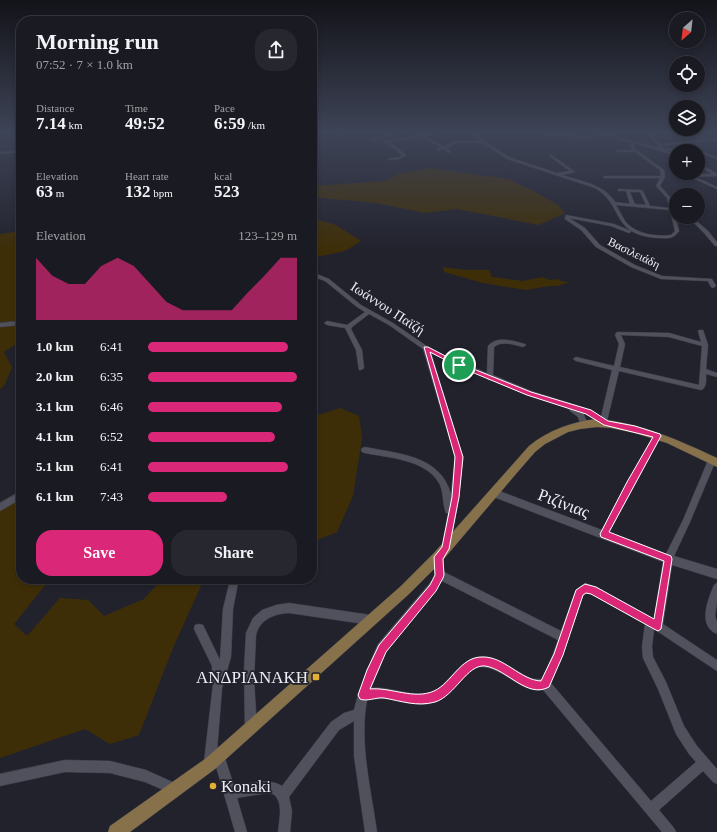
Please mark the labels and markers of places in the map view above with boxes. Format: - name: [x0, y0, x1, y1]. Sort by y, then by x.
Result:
- pin: [442, 348, 476, 382]
- place label: ΑΝΔΡΙΑΝΑΚΗ: [196, 668, 308, 687]
- marker: ΑΝΔΡΙΑΝΑΚΗ: [311, 672, 321, 682]
- place label: Konaki: [221, 777, 271, 796]
- marker: Konaki: [208, 781, 218, 791]

